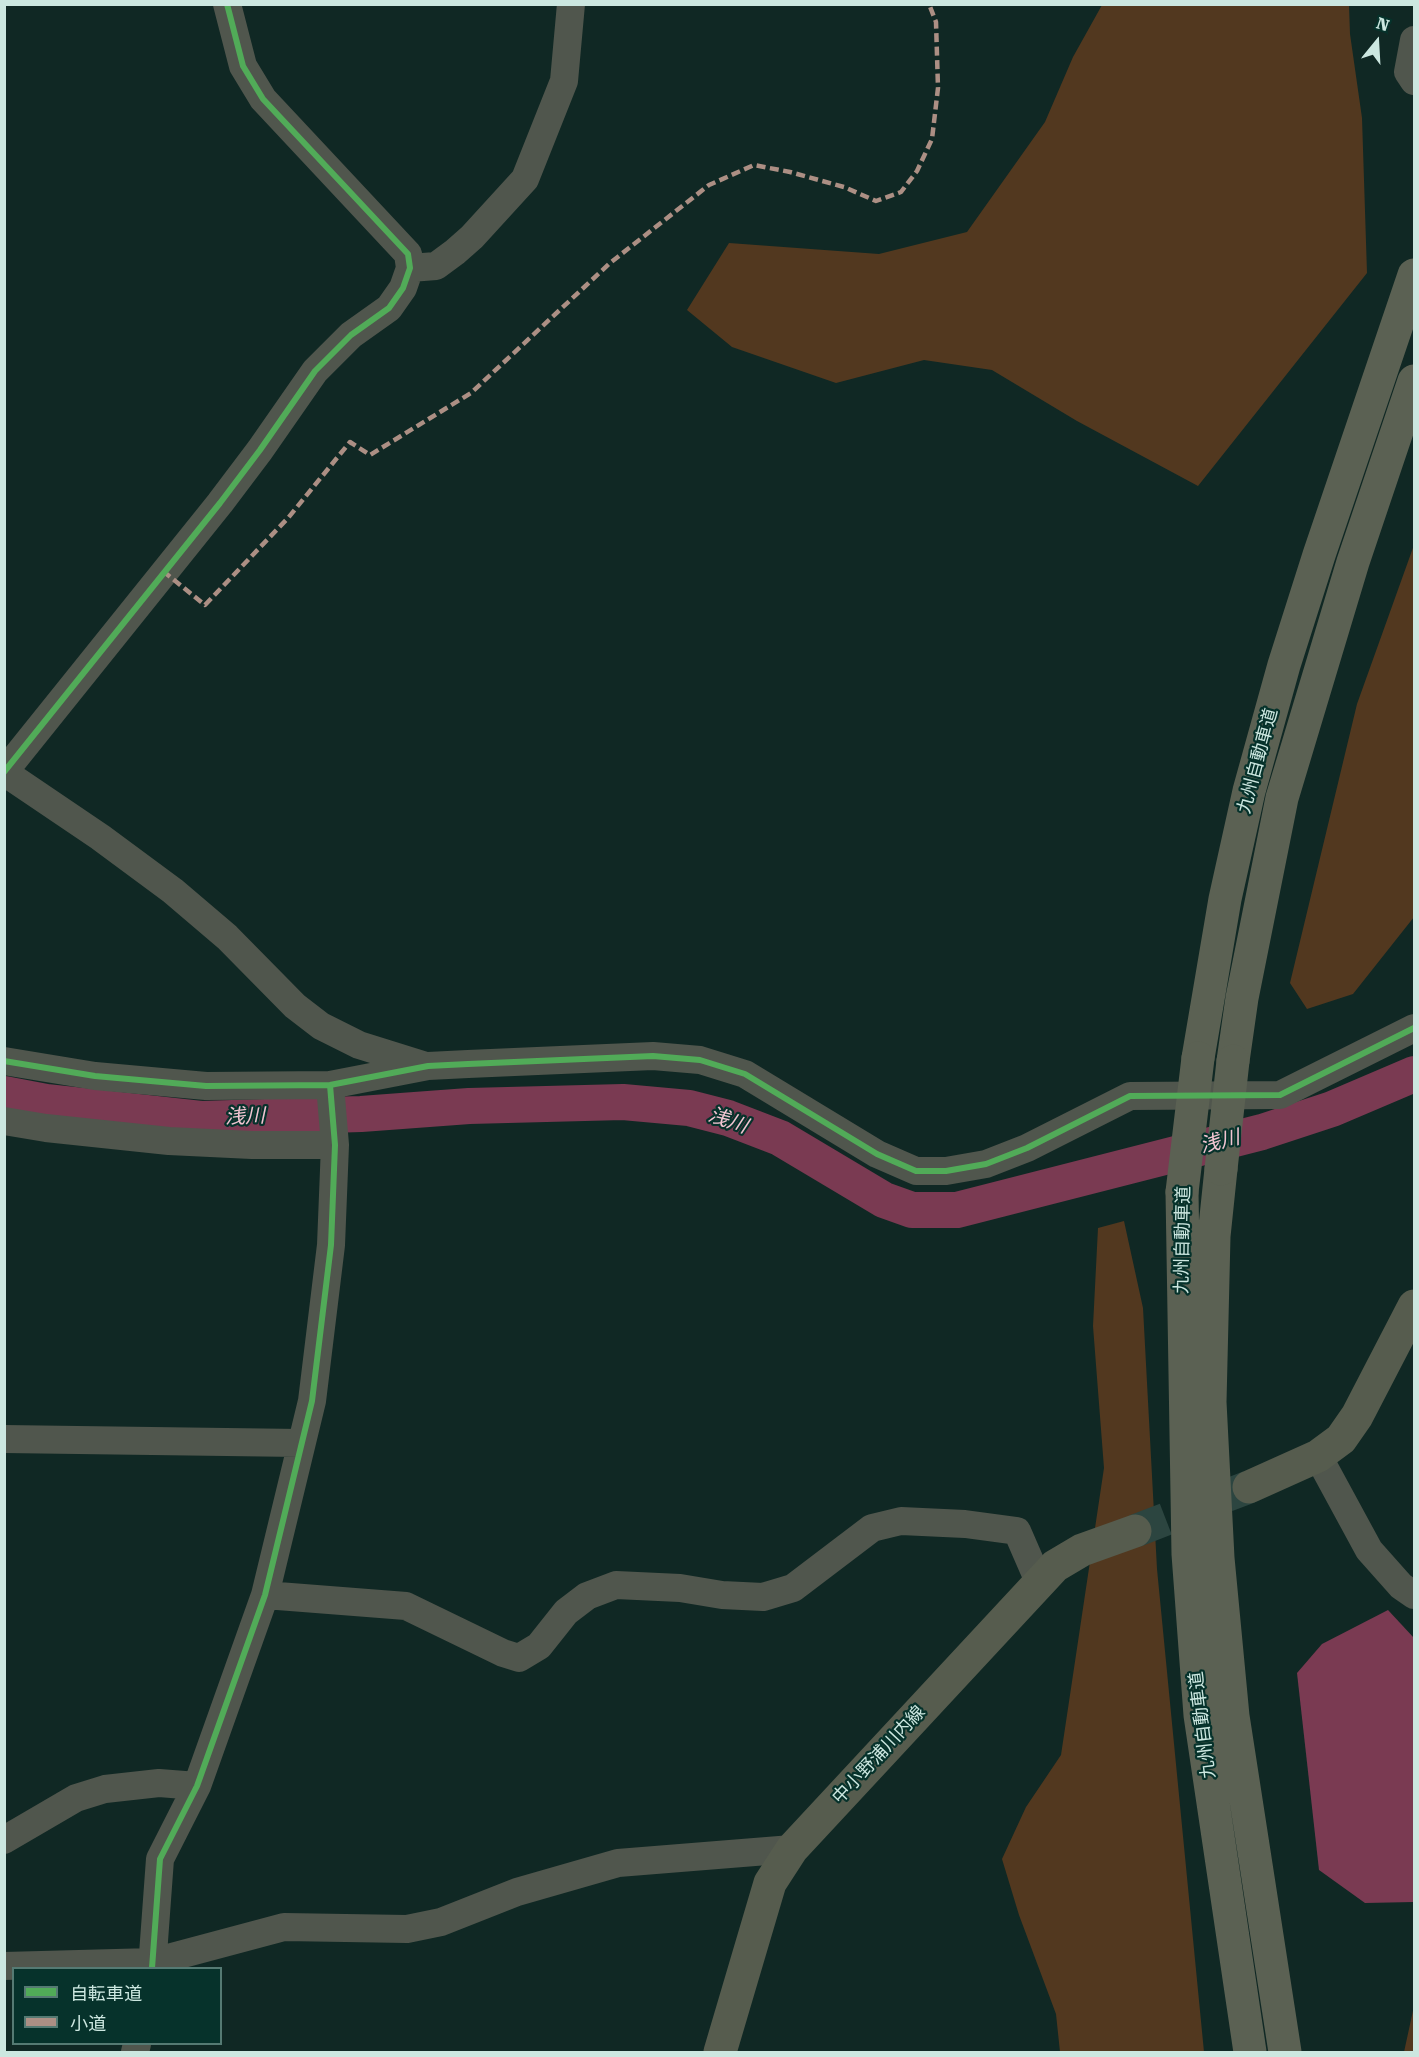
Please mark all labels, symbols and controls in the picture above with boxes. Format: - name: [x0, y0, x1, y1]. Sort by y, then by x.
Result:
- north arrow: [1347, 12, 1407, 72]
- text: N: [1374, 13, 1392, 35]
- street label: 九州自動車道: [1234, 706, 1282, 816]
- water label: 浅川: [705, 1103, 751, 1139]
- water label: 浅川: [225, 1104, 265, 1130]
- water label: 浅川: [1198, 1126, 1242, 1158]
- street label: 九州自動車道: [1171, 1186, 1195, 1294]
- street label: 九州自動車道: [1186, 1670, 1220, 1780]
- street label: 中小野浦川内線: [828, 1702, 930, 1808]
- legend: [12, 1967, 222, 2045]
- text: 自転車道: [70, 1983, 142, 2004]
- text: 小道: [70, 2013, 106, 2034]

